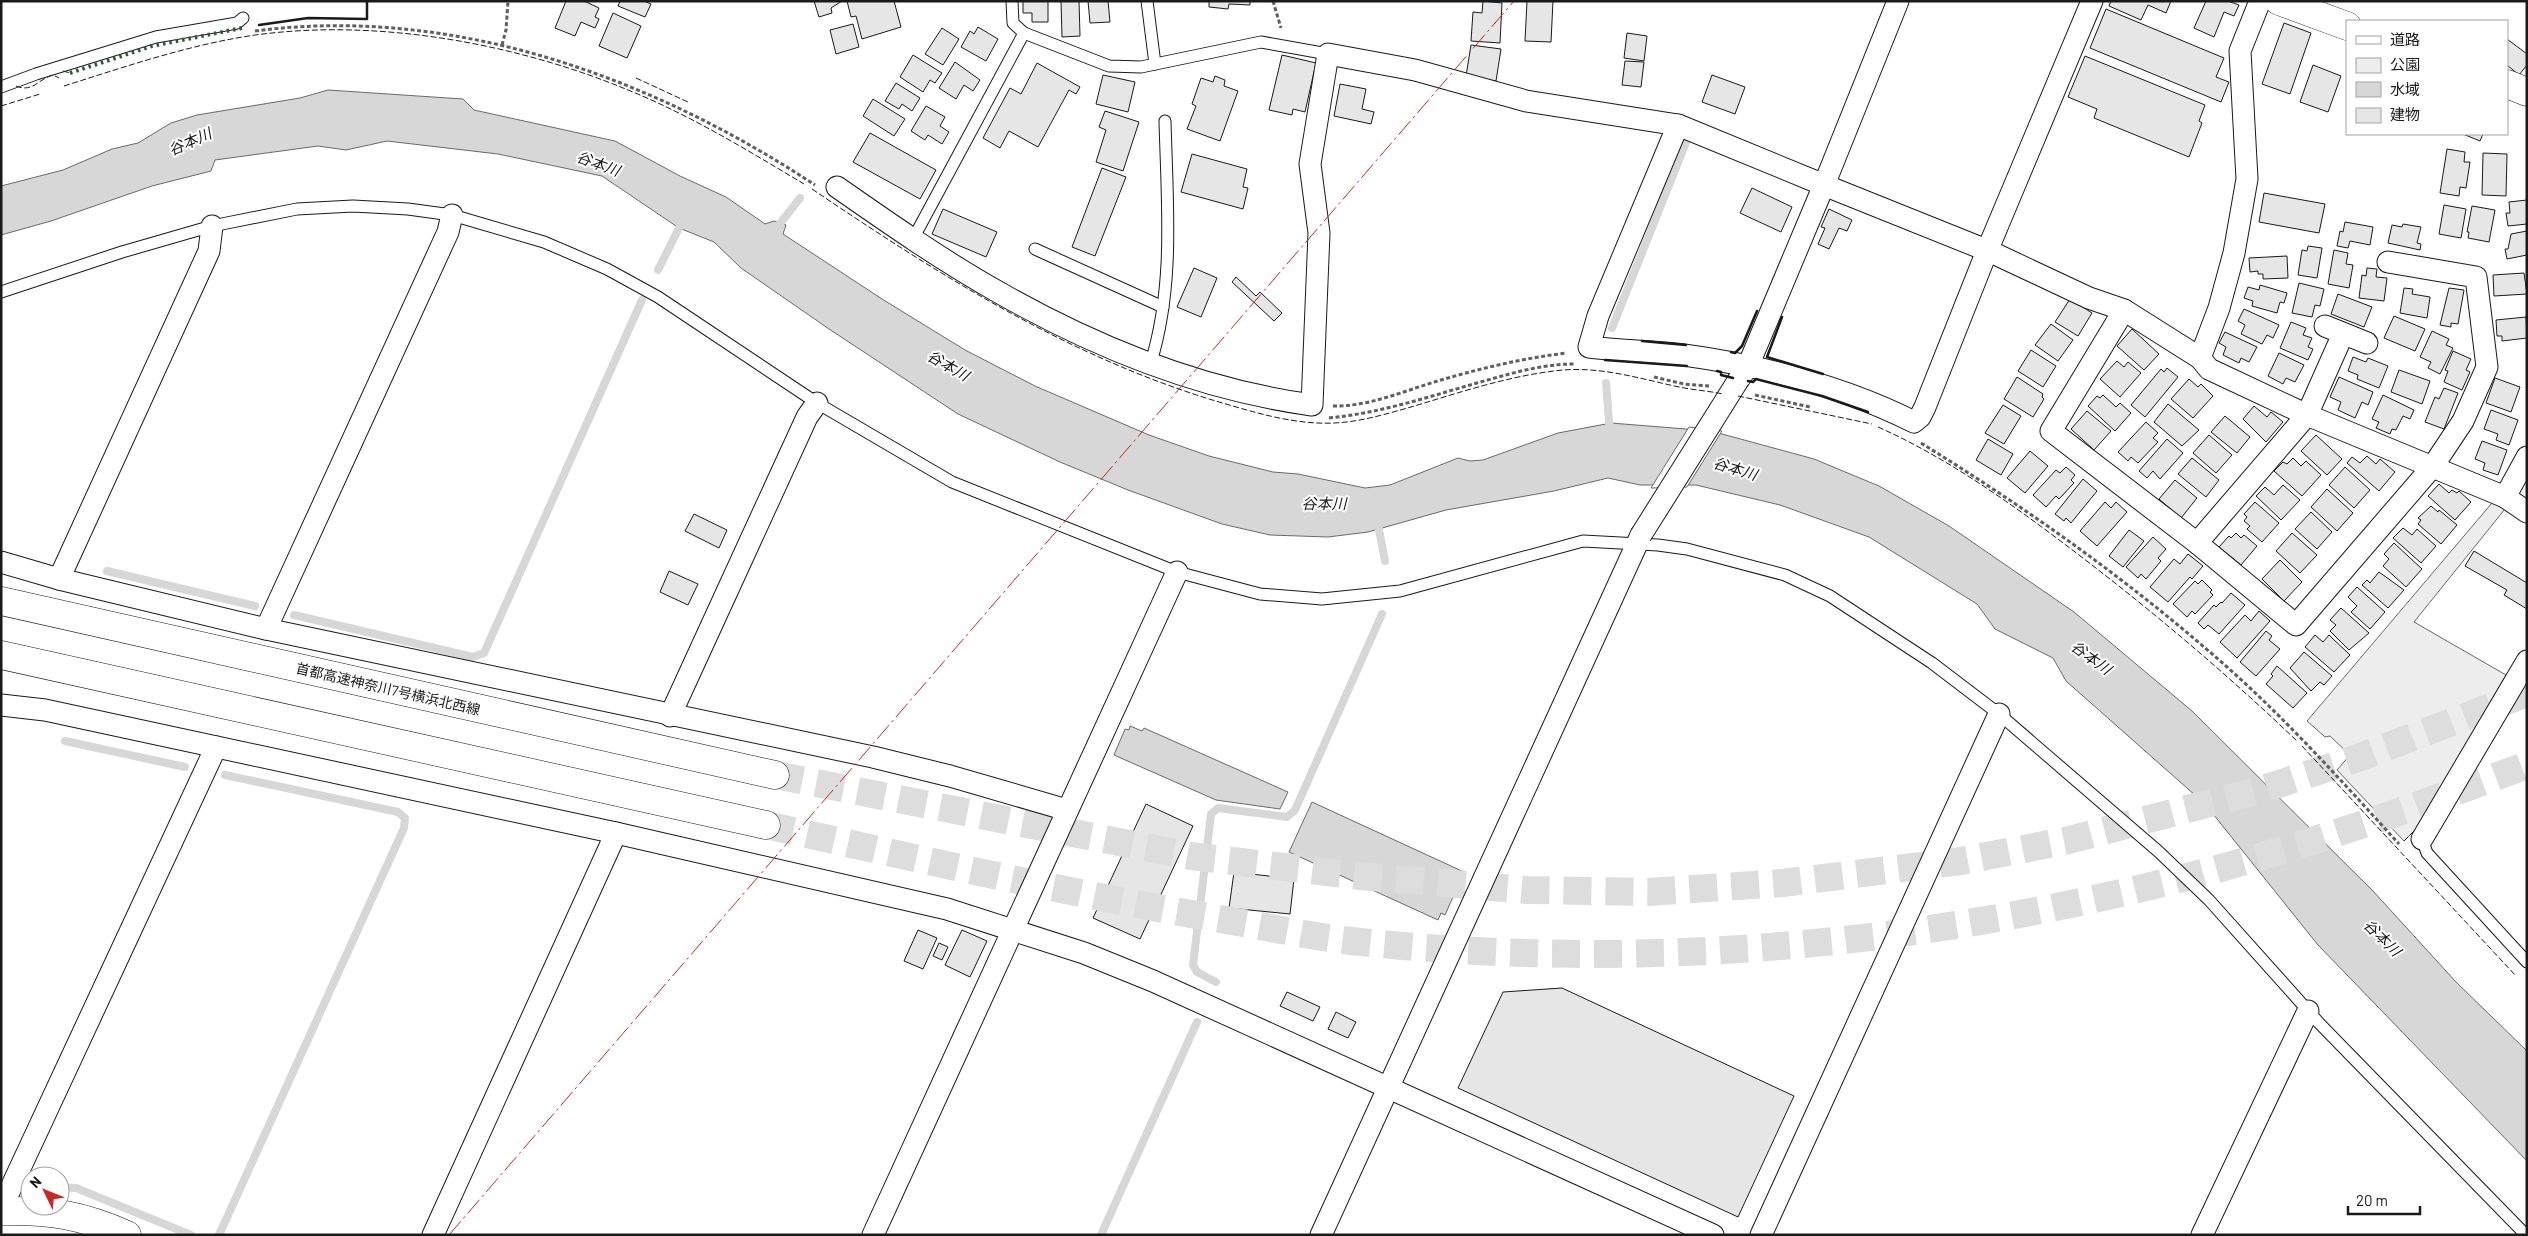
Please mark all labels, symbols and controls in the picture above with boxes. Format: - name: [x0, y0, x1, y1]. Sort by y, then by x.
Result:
- legend: [2346, 20, 2508, 135]
- text: 道路: [2390, 30, 2420, 48]
- text: 公園: [2390, 55, 2420, 73]
- text: 水域: [2390, 80, 2420, 98]
- text: 建物: [2390, 105, 2420, 123]
- water label: 谷本川: [165, 123, 216, 158]
- water label: 谷本川: [574, 147, 624, 180]
- water label: 谷本川: [925, 346, 974, 385]
- water label: 谷本川: [1711, 453, 1761, 484]
- water label: 谷本川: [1301, 494, 1348, 512]
- water label: 谷本川: [2068, 637, 2117, 679]
- street label: 首都高速神奈川7号横浜北西線: [294, 659, 482, 718]
- water label: 谷本川: [2360, 915, 2406, 961]
- north arrow: [20, 1166, 70, 1216]
- text: N: [26, 1173, 45, 1191]
- scale bar: [2348, 1184, 2420, 1216]
- text: 20 m: [2356, 1191, 2388, 1209]

